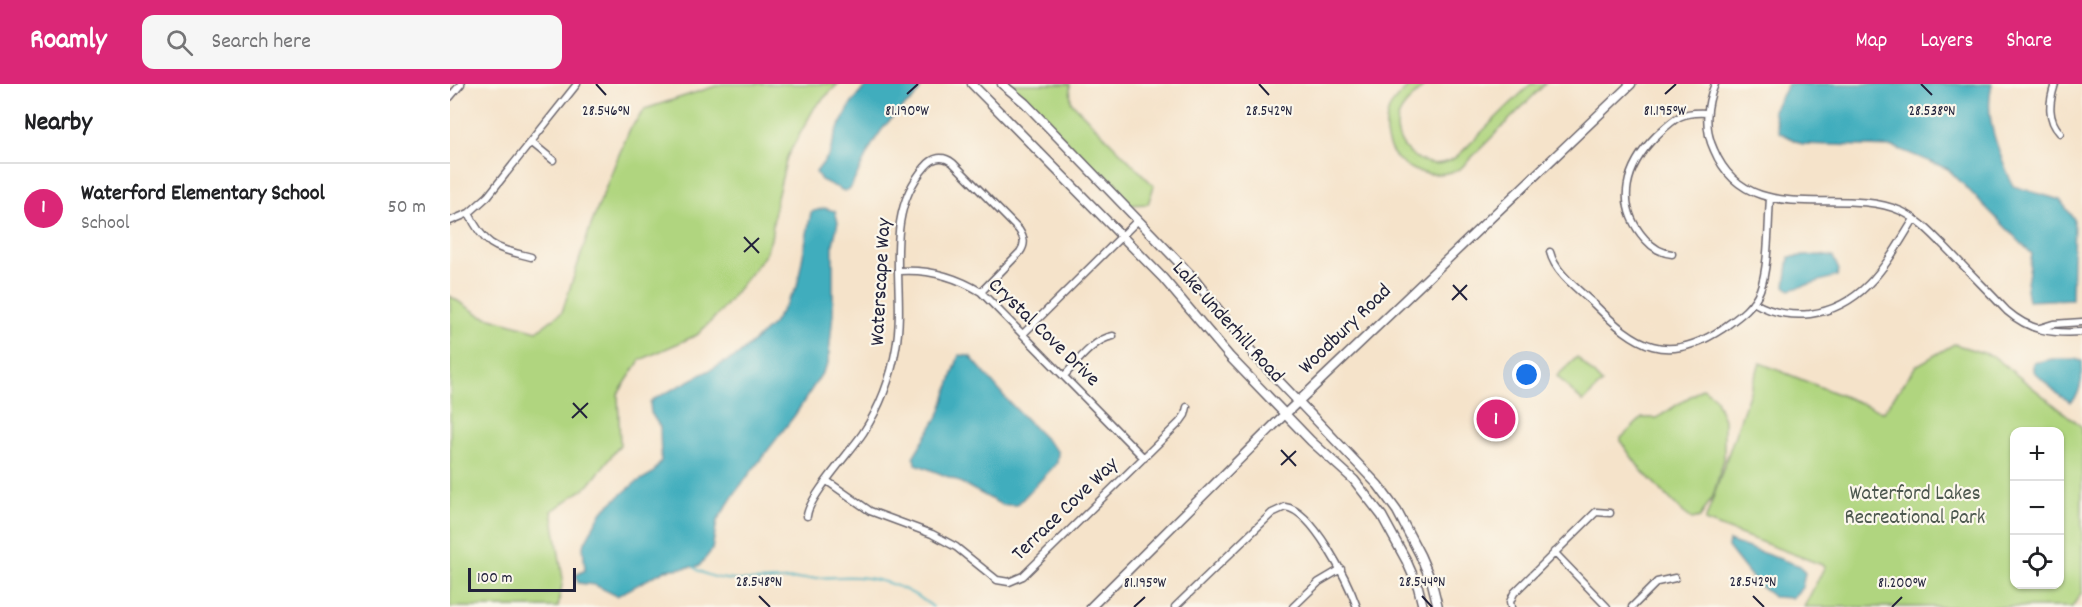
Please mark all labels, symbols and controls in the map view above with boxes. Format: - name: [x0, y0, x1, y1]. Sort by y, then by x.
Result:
- search box: [142, 15, 562, 69]
- text: Roamly: [30, 22, 106, 62]
- icon: search: [163, 26, 196, 59]
- text: Search here: [211, 27, 311, 58]
- text: Map: [1856, 27, 1887, 57]
- text: Layers: [1920, 27, 1973, 57]
- text: Share: [2006, 27, 2052, 57]
- text: 28.546°N: [582, 101, 630, 123]
- text: 81.190°W: [885, 101, 929, 123]
- text: 28.542°N: [1245, 101, 1293, 123]
- text: 81.195°W: [1644, 101, 1687, 123]
- text: 28.538°N: [1909, 101, 1955, 123]
- text: Nearby: [24, 105, 92, 142]
- text: Waterford Elementary School: [81, 179, 325, 210]
- text: 1: [41, 194, 46, 222]
- text: 50 m: [388, 194, 426, 222]
- text: School: [81, 210, 130, 238]
- street label: Waterscape Way: [864, 217, 900, 347]
- street label: Lake Underhill Road: [1164, 255, 1290, 391]
- street label: Crystal Cove Drive: [980, 272, 1106, 394]
- street label: Woodbury Road: [1293, 278, 1399, 382]
- your location: [1512, 360, 1541, 389]
- pin: 1: [1476, 396, 1516, 442]
- map controls: [2010, 427, 2064, 589]
- button: +: [2010, 427, 2064, 481]
- street label: Terrace Cove Way: [1006, 451, 1127, 569]
- park label: Waterford Lakes Recreational Park: [1845, 480, 1985, 534]
- button: −: [2010, 481, 2064, 535]
- button: locate: [2010, 535, 2064, 589]
- scale bar: [468, 565, 576, 592]
- text: 100 m: [477, 567, 513, 590]
- text: 28.548°N: [736, 572, 782, 594]
- text: 28.544°N: [1399, 572, 1445, 594]
- text: 28.542°N: [1729, 572, 1777, 594]
- text: 81.195°W: [1124, 573, 1167, 595]
- text: 81.200°W: [1878, 573, 1926, 595]

